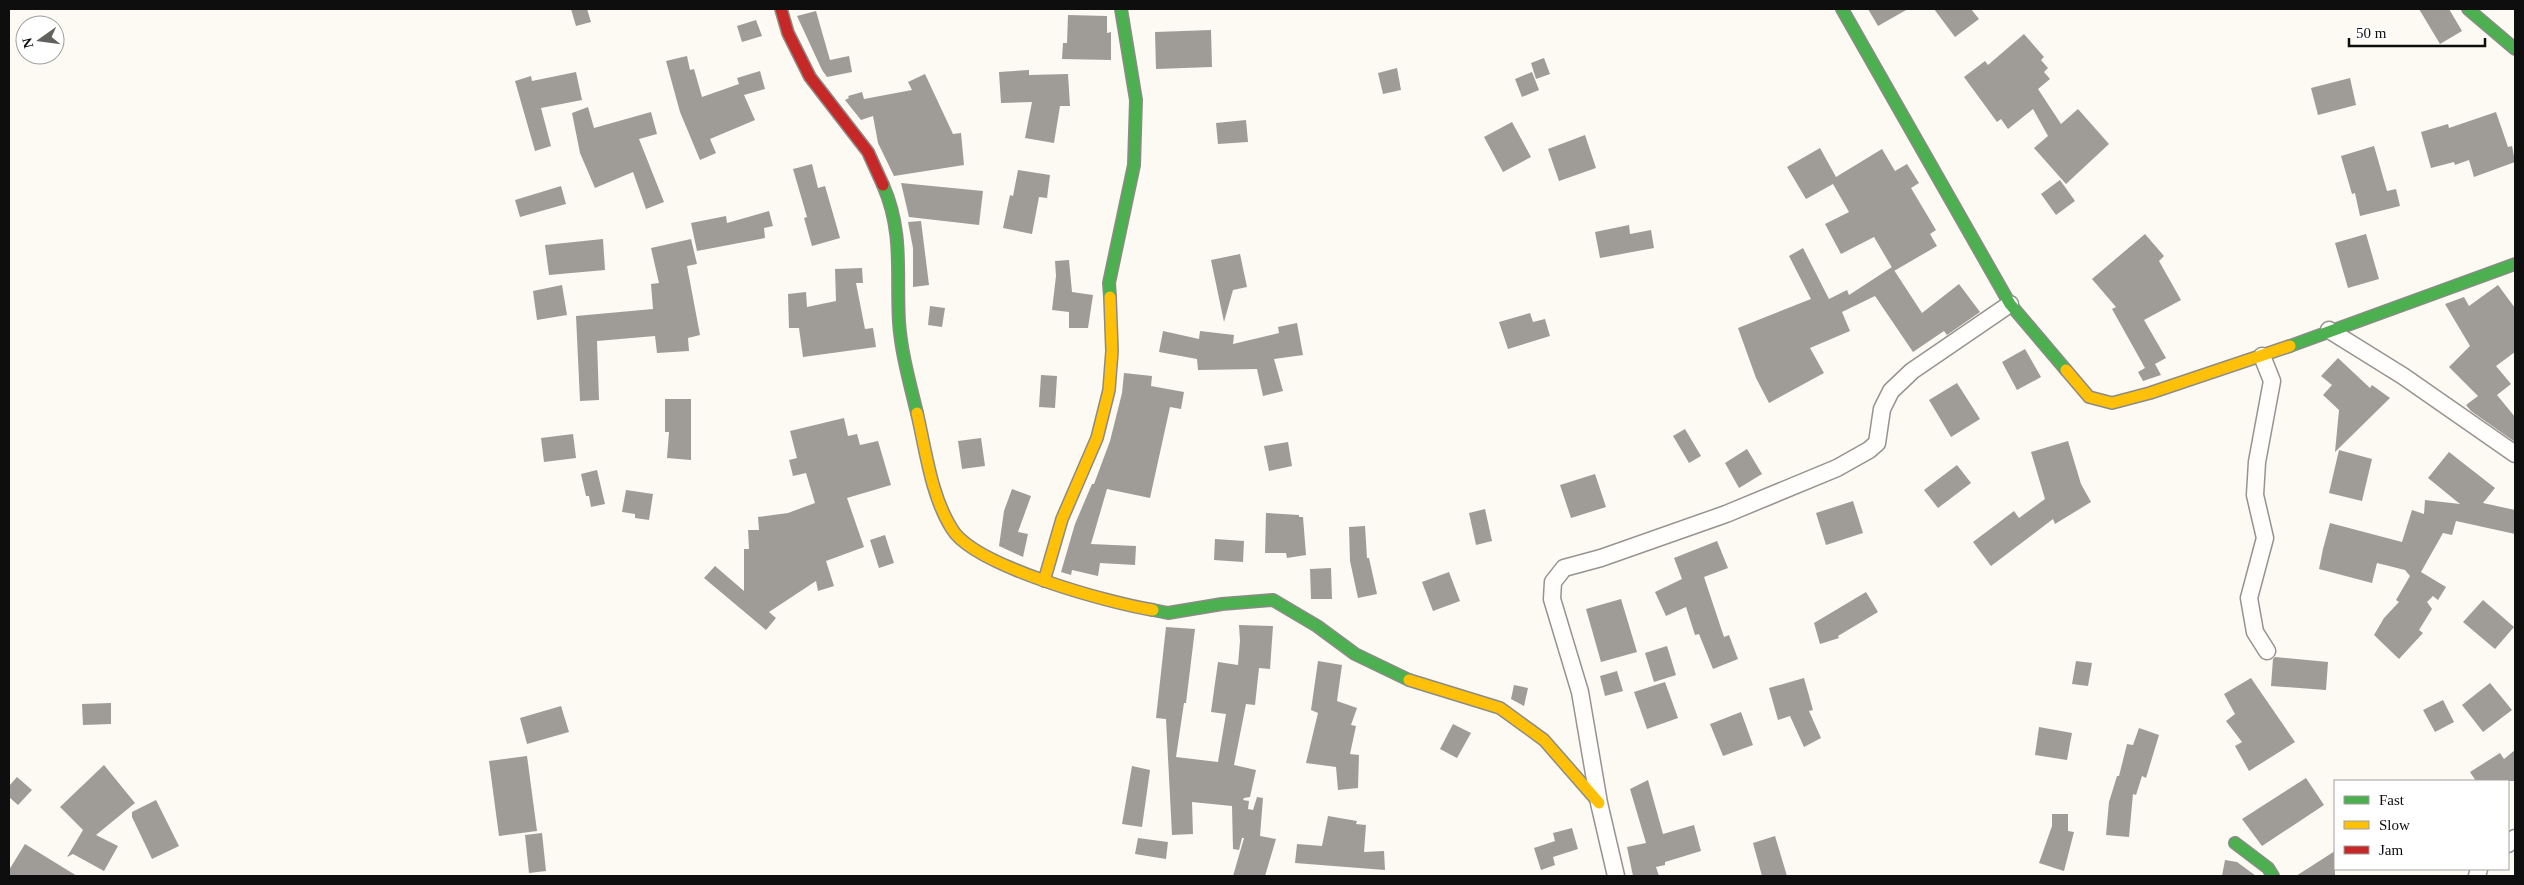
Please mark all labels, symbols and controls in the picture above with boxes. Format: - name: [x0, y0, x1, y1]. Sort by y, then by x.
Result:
- north arrow: [15, 15, 65, 65]
- scale bar: [2349, 15, 2485, 47]
- text: 50 m: [2356, 25, 2387, 41]
- text: N: [19, 36, 36, 50]
- legend: [2334, 780, 2509, 870]
- text: Fast: [2379, 792, 2405, 808]
- text: Slow: [2379, 817, 2410, 833]
- text: Jam: [2379, 842, 2403, 858]

